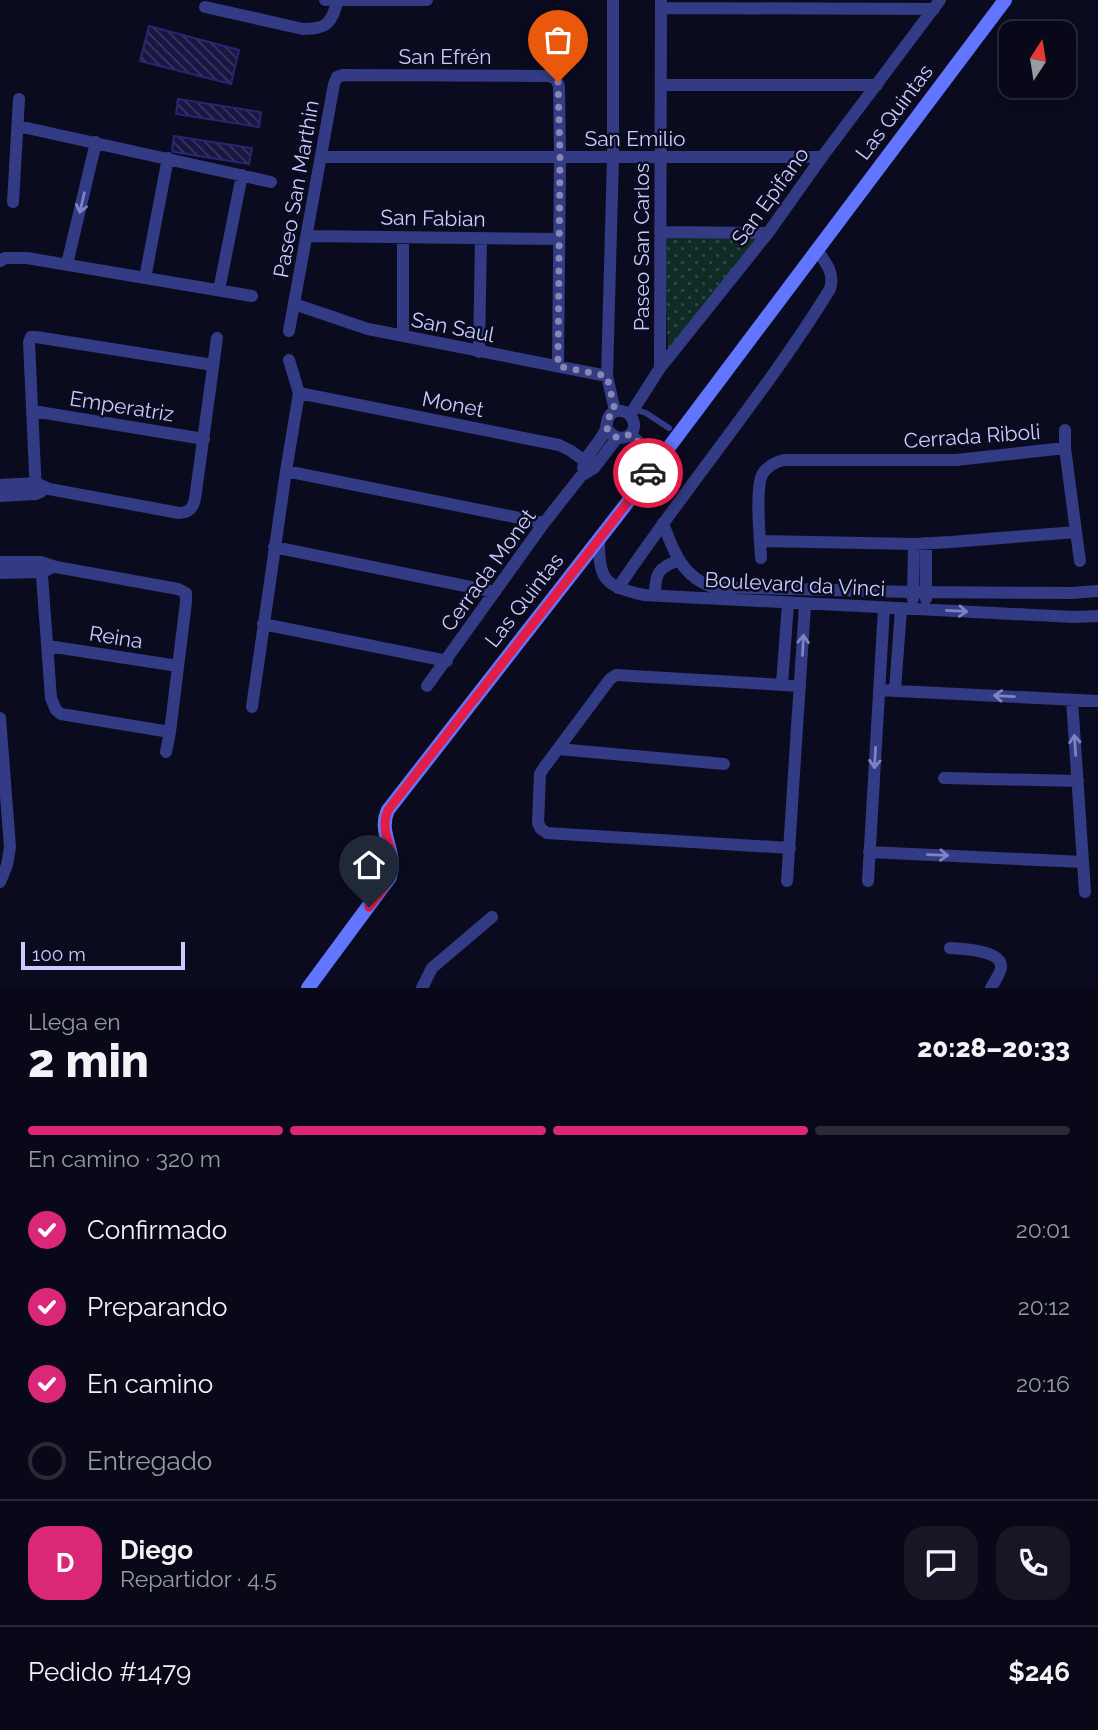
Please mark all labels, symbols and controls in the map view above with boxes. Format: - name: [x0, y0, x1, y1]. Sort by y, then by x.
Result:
- pin: [528, 10, 588, 82]
- icon: bag: [539, 21, 577, 59]
- north arrow: [999, 21, 1076, 98]
- map controls: [999, 21, 1076, 98]
- street label: San Efrén: [399, 44, 491, 69]
- street label: Las Quintas: [850, 59, 938, 165]
- street label: Paseo San Marthin: [268, 98, 324, 280]
- street label: San Emilio: [584, 126, 686, 151]
- street label: San Epifano: [726, 142, 814, 250]
- street label: Paseo San Carlos: [629, 163, 654, 331]
- one-way arrow: [74, 191, 88, 214]
- street label: San Fabian: [380, 205, 486, 231]
- street label: San Saul: [409, 307, 497, 347]
- street label: Emperatriz: [68, 385, 176, 427]
- street label: Monet: [420, 386, 486, 422]
- street label: Cerrada Riboli: [903, 419, 1041, 453]
- courier: [613, 438, 683, 508]
- icon: car: [629, 454, 667, 492]
- street label: Cerrada Monet: [435, 504, 541, 636]
- street label: Las Quintas: [479, 548, 569, 652]
- street label: Boulevard da Vinci: [704, 567, 886, 601]
- one-way arrow: [945, 605, 968, 618]
- street label: Reina: [87, 620, 145, 654]
- one-way arrow: [797, 635, 810, 657]
- one-way arrow: [994, 689, 1016, 702]
- one-way arrow: [1069, 734, 1082, 757]
- one-way arrow: [868, 746, 881, 769]
- pin: [339, 835, 399, 907]
- icon: home: [350, 846, 388, 884]
- one-way arrow: [926, 849, 949, 862]
- scale bar: [21, 939, 186, 971]
- text: 100 m: [32, 943, 86, 965]
- text: Llega en: [28, 1008, 121, 1035]
- text: 20:28–20:33: [917, 1033, 1070, 1063]
- text: 2 min: [28, 1034, 149, 1088]
- text: En camino · 320 m: [28, 1145, 221, 1172]
- icon: check: [28, 1211, 66, 1249]
- text: Confirmado: [87, 1215, 227, 1245]
- text: 20:01: [1016, 1216, 1070, 1243]
- icon: check: [28, 1288, 66, 1326]
- text: Preparando: [87, 1292, 227, 1322]
- text: 20:12: [1018, 1293, 1070, 1320]
- icon: check: [28, 1365, 66, 1403]
- text: En camino: [87, 1369, 213, 1399]
- text: 20:16: [1016, 1370, 1070, 1397]
- text: Entregado: [87, 1446, 212, 1476]
- button: chat: [904, 1526, 978, 1600]
- button: phone: [996, 1526, 1070, 1600]
- text: Diego: [120, 1535, 193, 1565]
- text: D: [56, 1548, 74, 1578]
- text: Repartidor · 4.5: [120, 1565, 277, 1592]
- text: Pedido #1479: [28, 1657, 191, 1687]
- text: $246: [1008, 1657, 1070, 1687]

